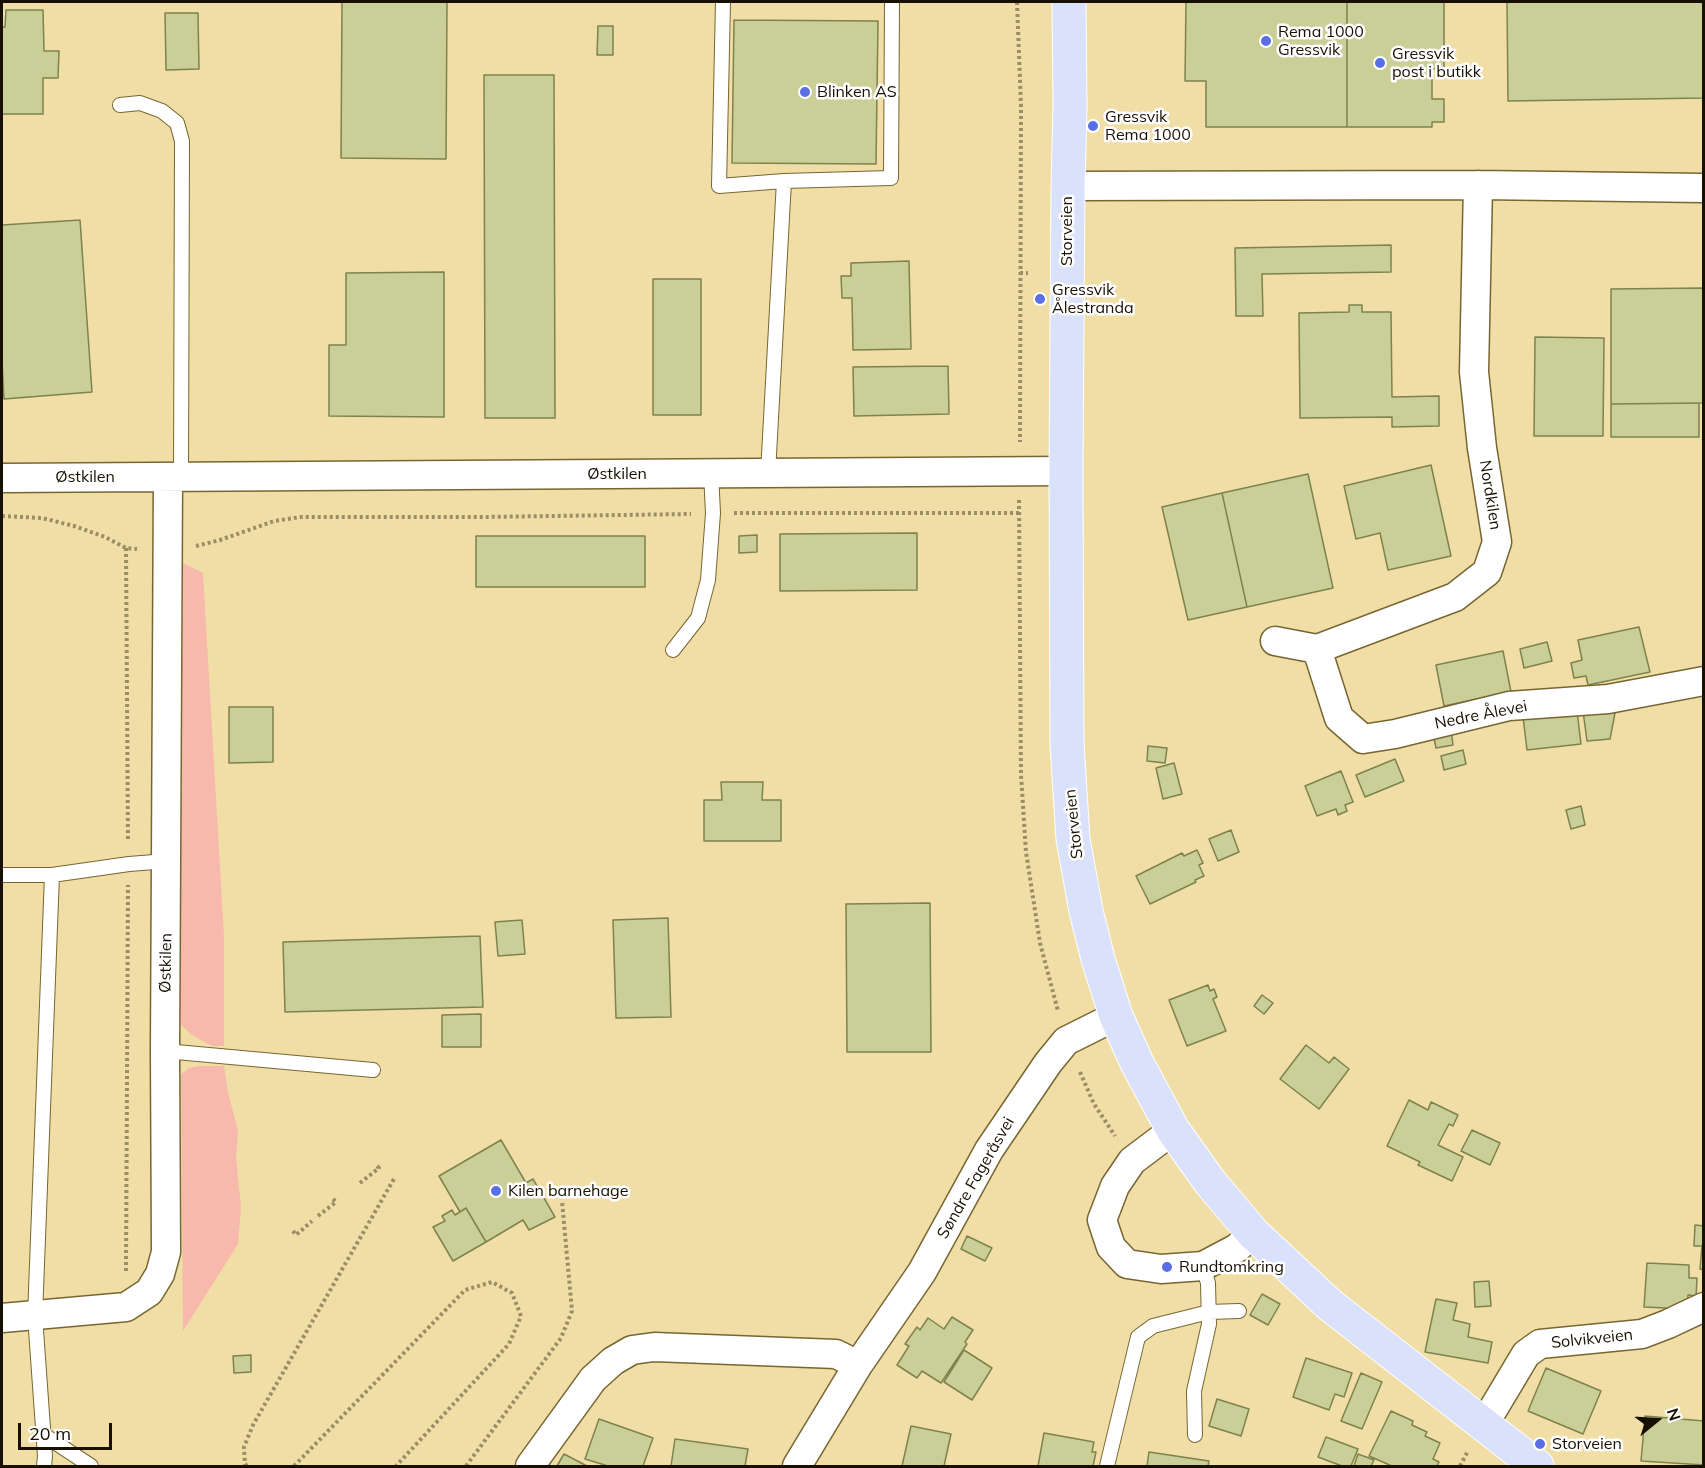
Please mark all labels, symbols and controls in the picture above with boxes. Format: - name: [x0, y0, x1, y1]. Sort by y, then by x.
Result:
- place label: Rema 1000 Gressvik: [1278, 22, 1364, 60]
- marker: Rema 1000 Gressvik: [1259, 34, 1273, 48]
- place label: Gressvik post i butikk: [1392, 44, 1481, 82]
- marker: Gressvik post i butikk: [1373, 56, 1387, 70]
- place label: Blinken AS: [817, 82, 897, 102]
- marker: Blinken AS: [798, 85, 812, 99]
- place label: Gressvik Rema 1000: [1105, 107, 1191, 145]
- marker: Gressvik Rema 1000: [1086, 119, 1100, 133]
- street label: Storveien: [1057, 196, 1077, 266]
- place label: Gressvik Ålestranda: [1052, 280, 1134, 318]
- marker: Gressvik Ålestranda: [1033, 292, 1047, 306]
- street label: Nordkilen: [1475, 459, 1505, 531]
- street label: Østkilen: [587, 464, 647, 484]
- street label: Østkilen: [55, 467, 115, 487]
- street label: Nedre Ålevei: [1433, 697, 1529, 733]
- street label: Storveien: [1061, 788, 1087, 860]
- street label: Østkilen: [156, 933, 176, 993]
- street label: Søndre Fageråsvei: [933, 1114, 1019, 1242]
- place label: Kilen barnehage: [508, 1181, 628, 1201]
- marker: Kilen barnehage: [489, 1184, 503, 1198]
- place label: Rundtomkring: [1179, 1257, 1284, 1277]
- marker: Rundtomkring: [1160, 1260, 1174, 1274]
- street label: Solvikveien: [1550, 1325, 1634, 1353]
- north arrow: [1627, 1390, 1687, 1450]
- text: N: [1663, 1406, 1685, 1423]
- scale bar: [21, 1411, 116, 1449]
- text: 20 m: [29, 1422, 71, 1445]
- place label: Storveien: [1552, 1434, 1622, 1454]
- marker: Storveien: [1533, 1437, 1547, 1451]

